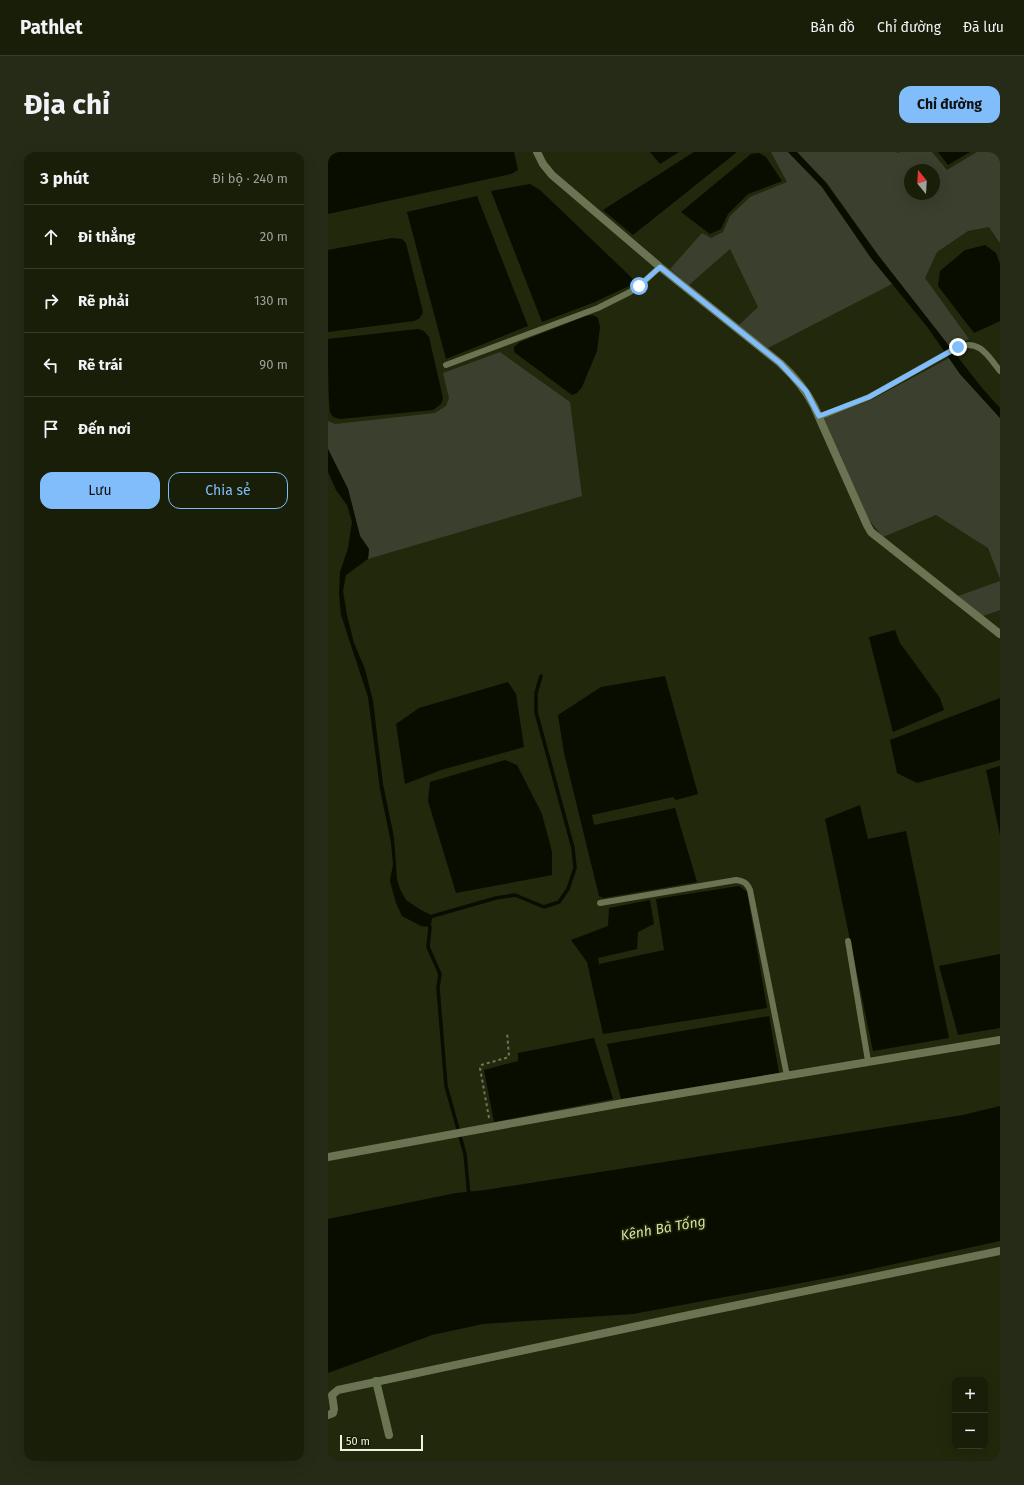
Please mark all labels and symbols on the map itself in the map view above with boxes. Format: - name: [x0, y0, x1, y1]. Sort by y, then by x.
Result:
- north arrow: [904, 164, 940, 200]
- route start: [630, 277, 648, 295]
- route end: [949, 338, 967, 356]
- water label: Kênh Bà Tống: [619, 1212, 707, 1244]
- scale bar: [340, 1433, 423, 1452]

